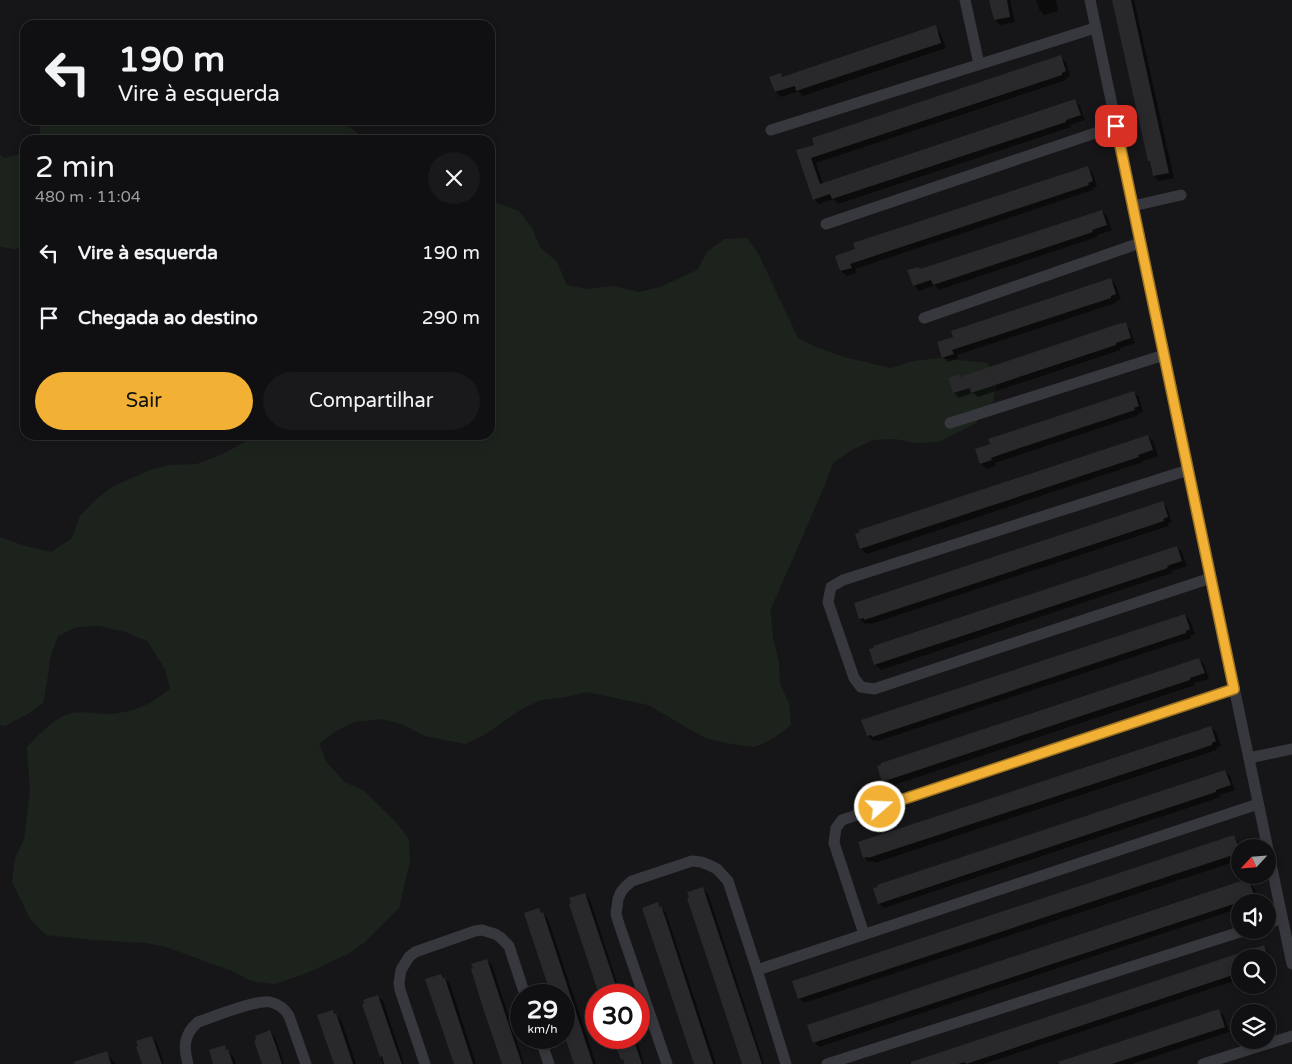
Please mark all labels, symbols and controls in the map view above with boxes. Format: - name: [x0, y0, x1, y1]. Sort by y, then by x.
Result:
- text: 190 m: [118, 39, 225, 81]
- icon: left: [35, 40, 100, 105]
- text: Vire à esquerda: [118, 81, 280, 107]
- pin: [1095, 105, 1137, 147]
- icon: arrive: [1102, 112, 1130, 140]
- text: 2 min: [35, 149, 115, 186]
- button: close: [428, 152, 480, 204]
- text: 480 m · 11:04: [35, 187, 141, 207]
- icon: left: [35, 239, 63, 267]
- text: Vire à esquerda: [78, 242, 218, 264]
- text: 190 m: [422, 242, 480, 264]
- icon: arrive: [35, 304, 63, 332]
- text: Chegada ao destino: [78, 307, 258, 329]
- text: 290 m: [422, 307, 480, 329]
- button: Sair: [35, 372, 253, 430]
- button: Compartilhar: [263, 372, 480, 430]
- position arrow: [853, 780, 905, 832]
- north arrow: [1231, 839, 1276, 884]
- map controls: [1231, 839, 1276, 1049]
- button: sound: [1231, 894, 1276, 939]
- button: search: [1231, 949, 1276, 994]
- speed limit sign: 30: [585, 984, 650, 1049]
- text: 29: [527, 995, 558, 1025]
- button: layers: [1231, 1004, 1276, 1049]
- text: km/h: [527, 1022, 558, 1036]

